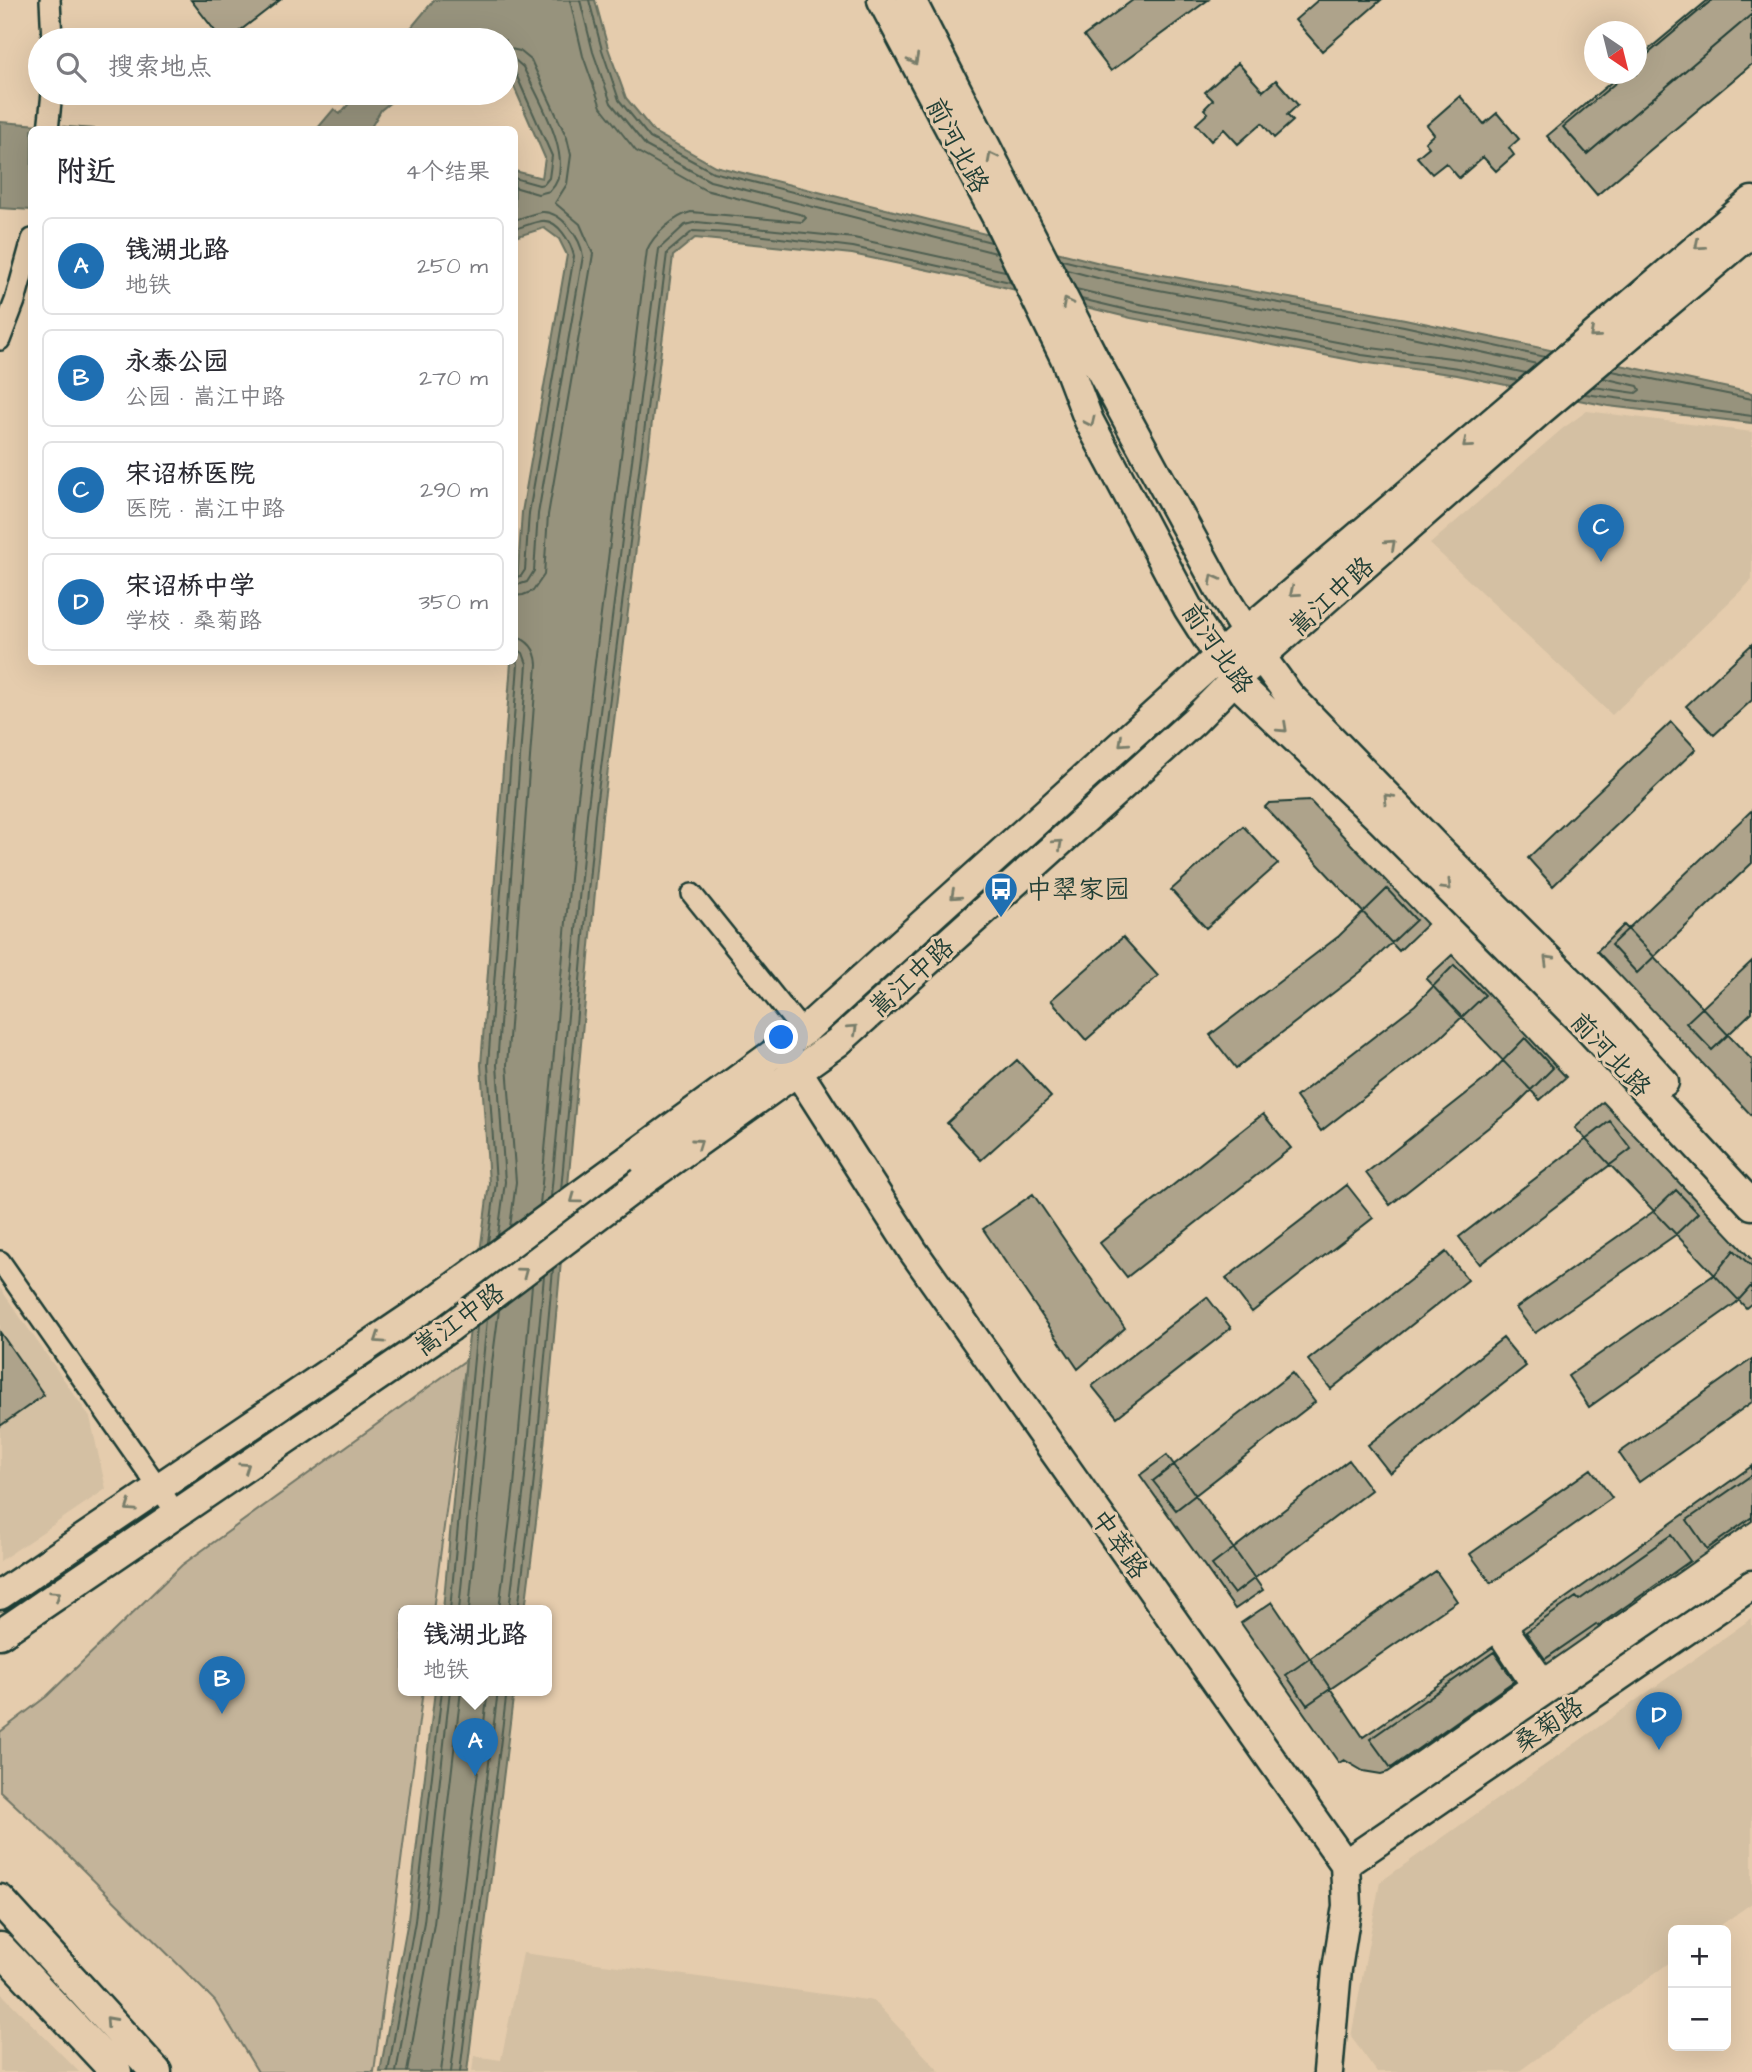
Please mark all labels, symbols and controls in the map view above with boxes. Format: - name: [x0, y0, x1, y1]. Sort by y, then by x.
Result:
- north arrow: [1584, 21, 1647, 84]
- search box: [28, 28, 518, 105]
- icon: search: [52, 48, 90, 86]
- text: 搜索地点: [108, 49, 212, 85]
- one-way arrow: [905, 53, 919, 66]
- street label: 前河北路: [917, 91, 997, 200]
- text: 附近: [56, 151, 116, 193]
- one-way arrow: [987, 152, 1000, 164]
- text: 4个结果: [405, 156, 490, 188]
- text: 钱湖北路: [125, 232, 229, 268]
- one-way arrow: [1695, 237, 1708, 249]
- text: A: [74, 250, 88, 282]
- text: 250 m: [417, 250, 488, 282]
- text: 地铁: [125, 269, 171, 301]
- one-way arrow: [1061, 298, 1075, 310]
- one-way arrow: [1589, 326, 1602, 338]
- text: 永泰公园: [125, 344, 229, 380]
- text: B: [73, 362, 89, 394]
- text: 270 m: [419, 362, 488, 394]
- text: 公园 · 嵩江中路: [125, 381, 285, 413]
- one-way arrow: [1082, 414, 1096, 427]
- one-way arrow: [1462, 436, 1475, 448]
- text: 宋诏桥医院: [125, 456, 255, 492]
- text: C: [73, 474, 89, 506]
- text: 290 m: [420, 474, 488, 506]
- text: 医院 · 嵩江中路: [125, 493, 285, 525]
- pin: C: [1578, 504, 1624, 562]
- one-way arrow: [1382, 539, 1395, 552]
- street label: 嵩江中路: [1281, 549, 1382, 645]
- text: 宋诏桥中学: [125, 568, 255, 604]
- one-way arrow: [1209, 573, 1222, 586]
- one-way arrow: [1290, 584, 1303, 596]
- text: D: [74, 586, 88, 618]
- text: 350 m: [418, 586, 488, 618]
- street label: 前河北路: [1173, 596, 1262, 702]
- text: 学校 · 桑菊路: [125, 605, 262, 637]
- one-way arrow: [1275, 720, 1288, 733]
- one-way arrow: [1118, 733, 1131, 746]
- one-way arrow: [1384, 793, 1397, 806]
- one-way arrow: [1050, 839, 1063, 852]
- bus stop icon: 中翠家园: [982, 870, 1020, 919]
- place label: 中翠家园: [1026, 872, 1130, 908]
- one-way arrow: [1438, 878, 1451, 891]
- one-way arrow: [950, 886, 963, 899]
- street label: 嵩江中路: [861, 930, 962, 1026]
- one-way arrow: [1544, 956, 1557, 969]
- street label: 前河北路: [1562, 1004, 1659, 1105]
- your location: [764, 1020, 798, 1054]
- one-way arrow: [845, 1025, 858, 1037]
- one-way arrow: [690, 1139, 703, 1151]
- one-way arrow: [570, 1191, 583, 1203]
- one-way arrow: [516, 1267, 528, 1280]
- street label: 嵩江中路: [407, 1275, 512, 1365]
- one-way arrow: [374, 1330, 387, 1343]
- one-way arrow: [237, 1462, 250, 1475]
- one-way arrow: [125, 1499, 138, 1511]
- street label: 中萃路: [1082, 1502, 1156, 1587]
- one-way arrow: [49, 1590, 62, 1603]
- popup: [398, 1605, 552, 1696]
- text: 钱湖北路: [423, 1617, 527, 1653]
- text: 地铁: [423, 1654, 469, 1686]
- pin: B: [199, 1656, 245, 1714]
- street label: 桑菊路: [1506, 1688, 1591, 1762]
- pin: D: [1636, 1692, 1682, 1750]
- pin: A: [452, 1718, 498, 1776]
- map controls: [1668, 1925, 1731, 2051]
- button: +: [1668, 1925, 1731, 1988]
- button: −: [1668, 1988, 1731, 2051]
- one-way arrow: [106, 2017, 118, 2030]

